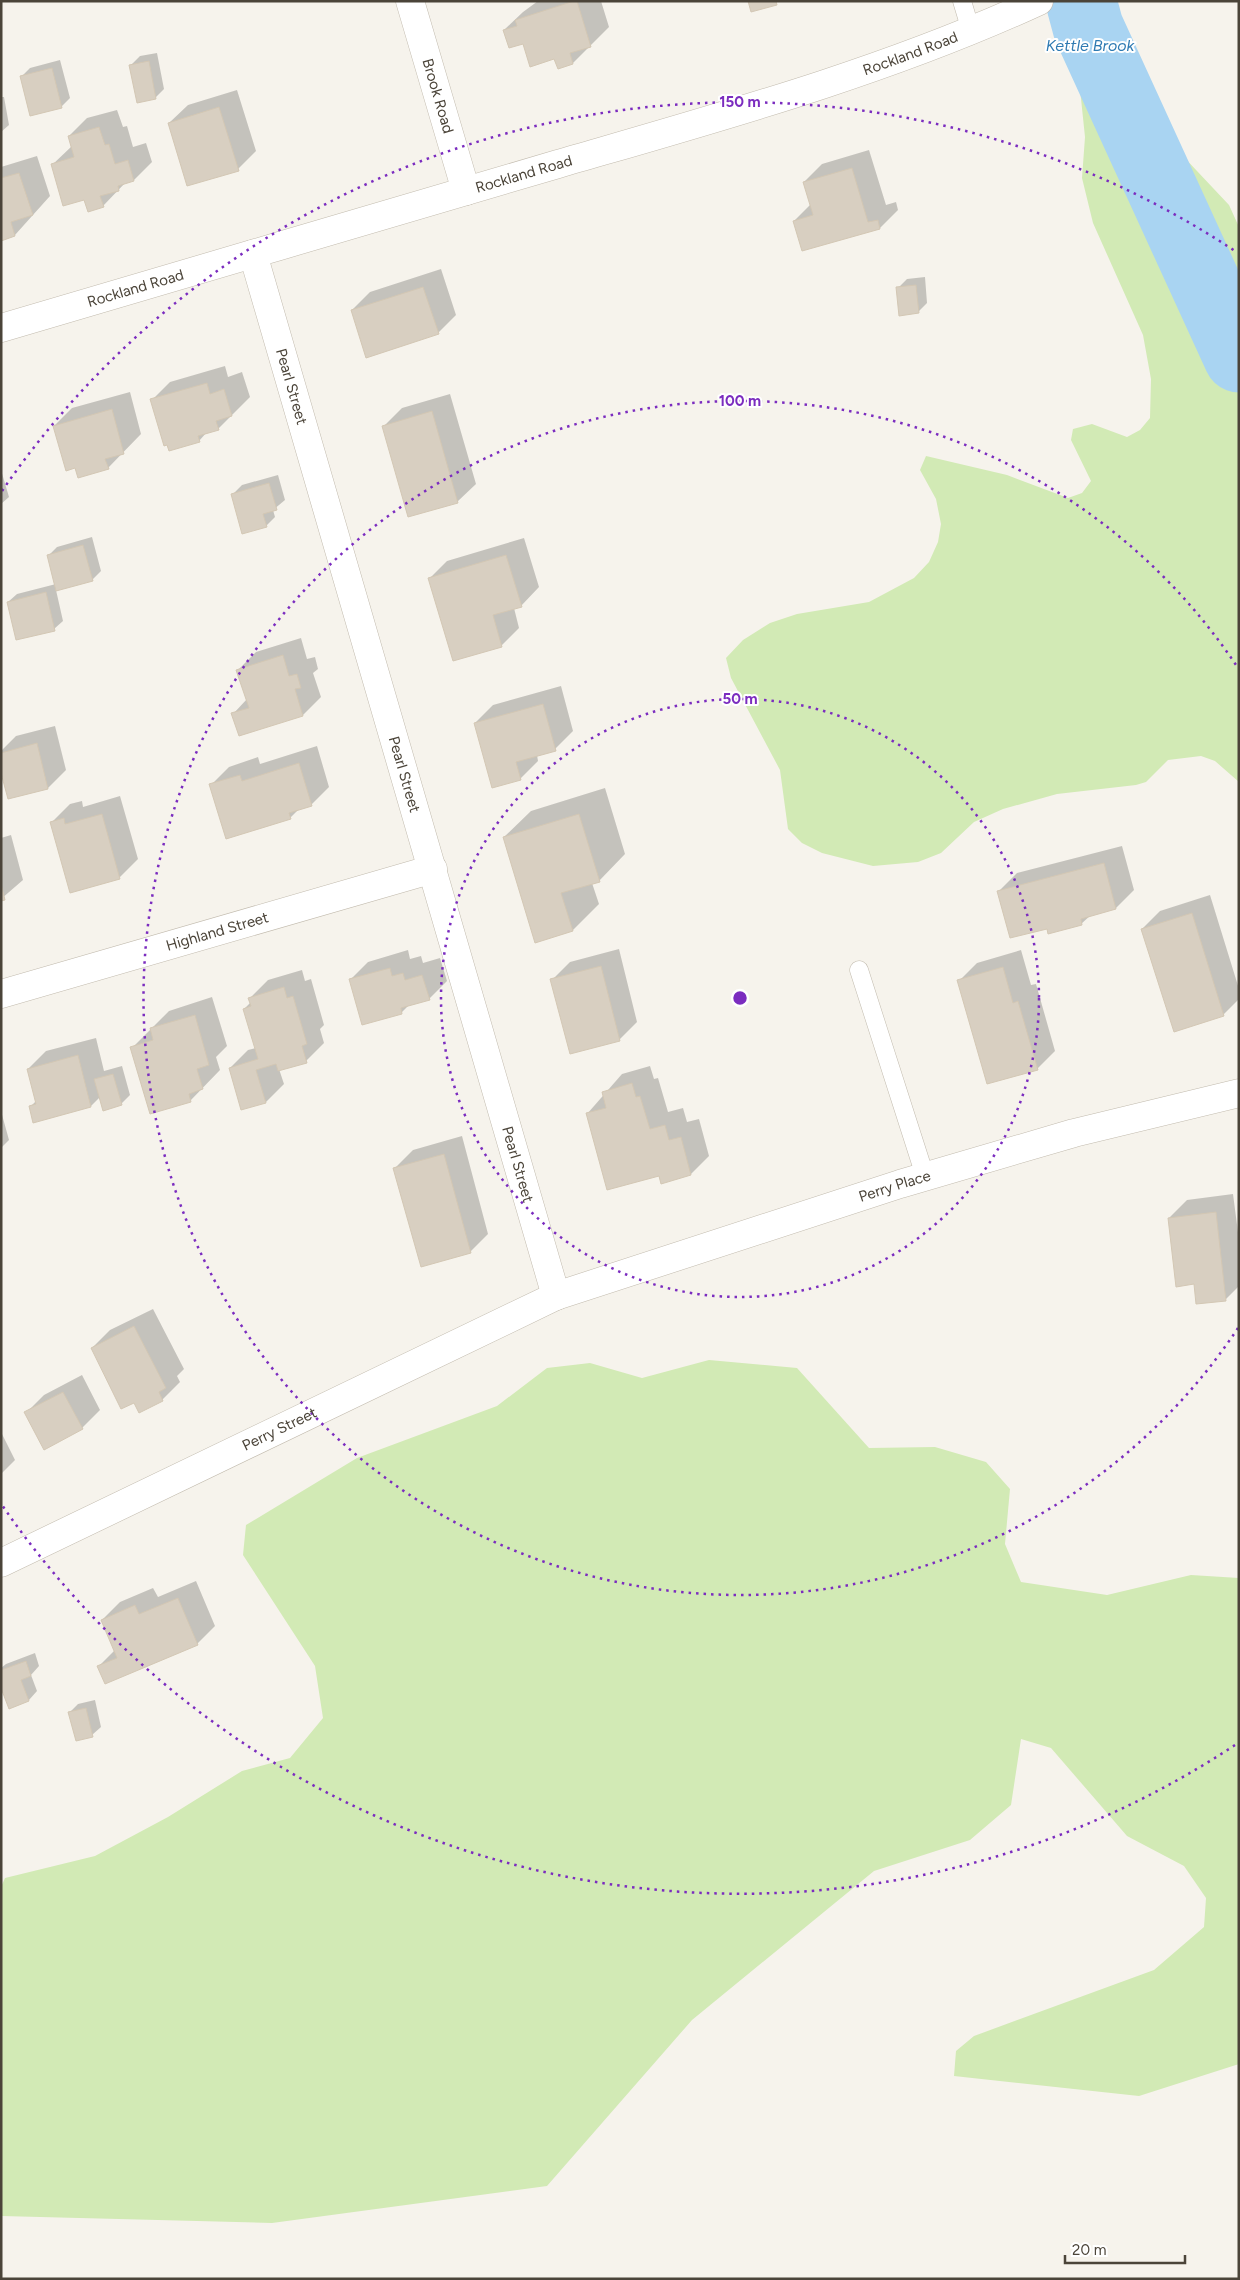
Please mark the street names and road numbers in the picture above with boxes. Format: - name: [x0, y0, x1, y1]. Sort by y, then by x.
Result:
- street label: Rockland Road: [861, 28, 960, 79]
- street label: Brook Road: [418, 56, 458, 136]
- street label: Rockland Road: [473, 151, 574, 197]
- street label: Rockland Road: [85, 266, 186, 311]
- street label: Pearl Street: [272, 346, 311, 427]
- street label: Pearl Street: [385, 734, 424, 815]
- street label: Highland Street: [164, 908, 271, 955]
- street label: Pearl Street: [498, 1124, 537, 1205]
- street label: Perry Place: [856, 1166, 933, 1206]
- street label: Perry Street: [239, 1403, 320, 1455]

